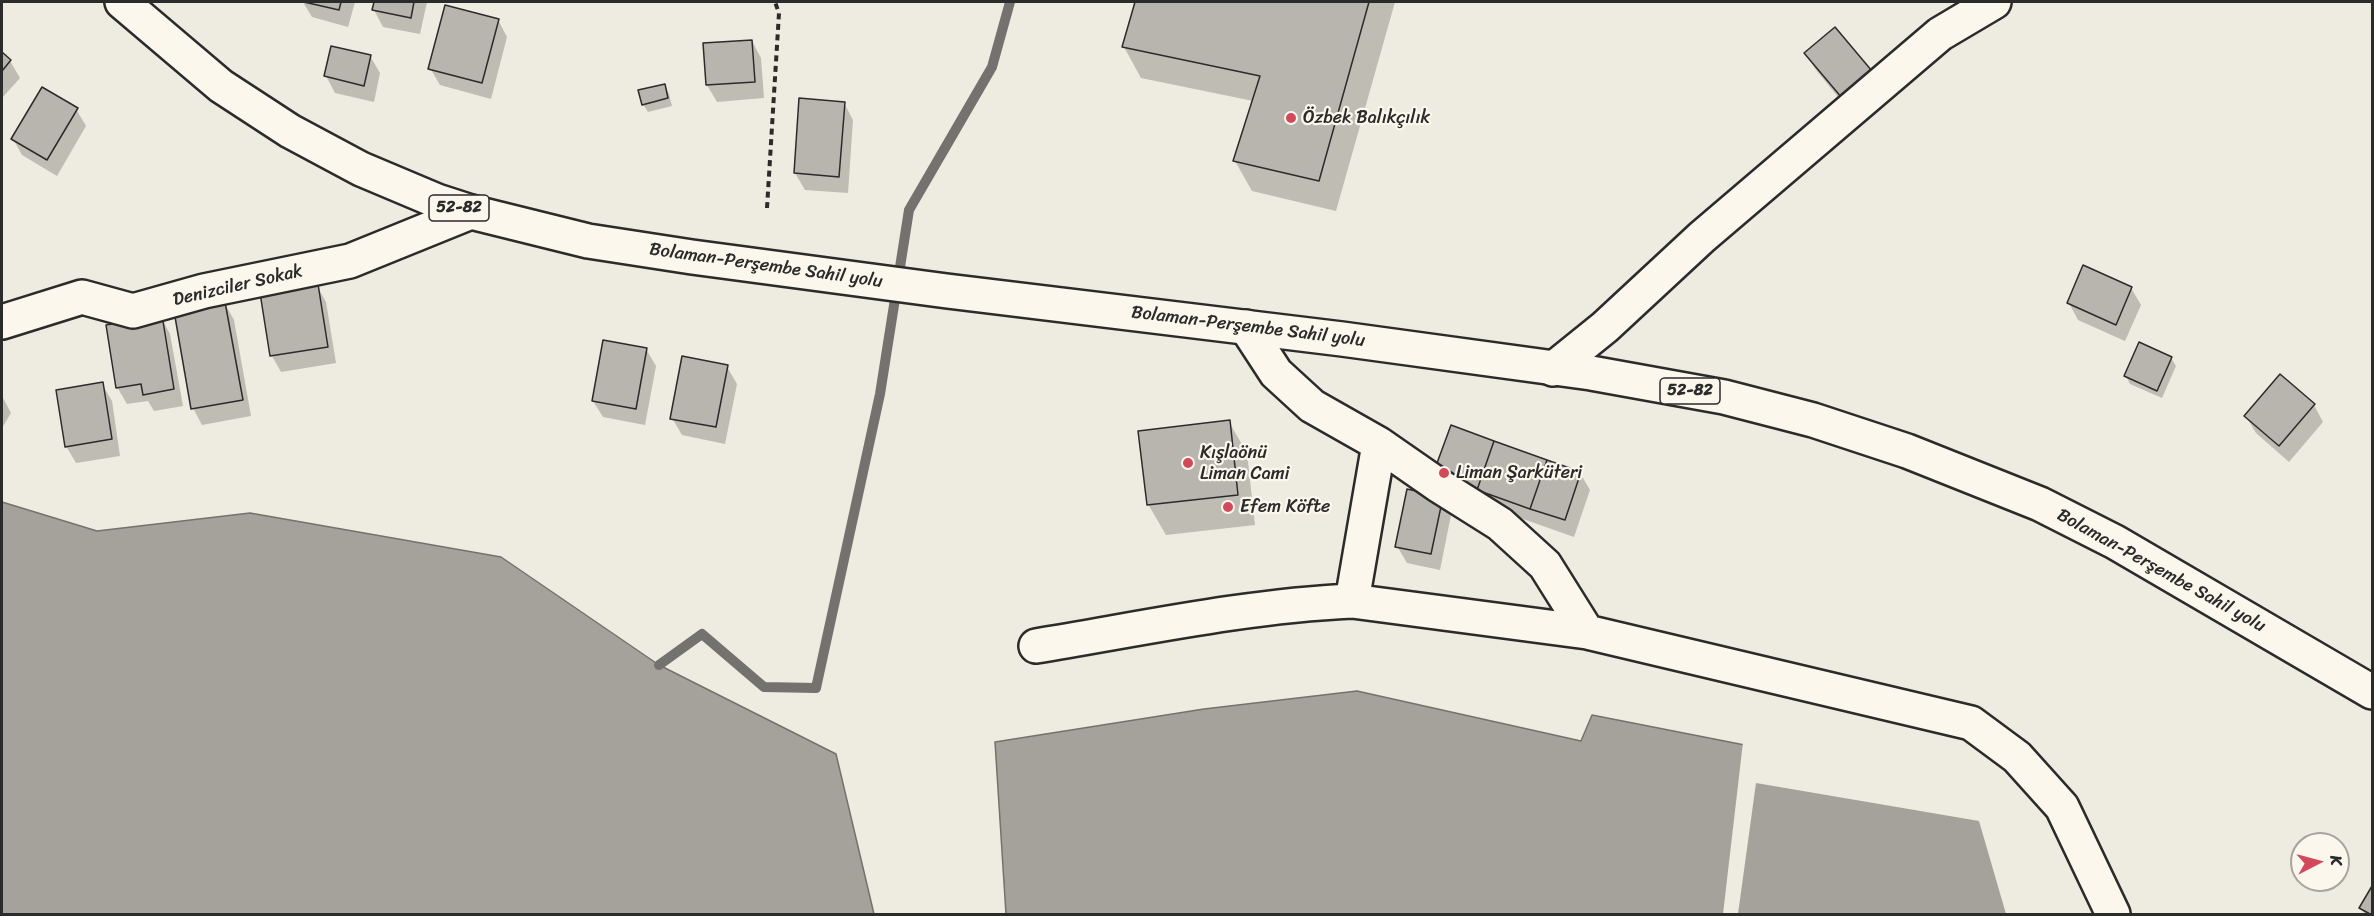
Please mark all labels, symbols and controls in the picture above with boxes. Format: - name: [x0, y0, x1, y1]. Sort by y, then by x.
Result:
- place label: Özbek Balıkçılık: [1303, 107, 1430, 129]
- marker: Özbek Balıkçılık: [1284, 111, 1298, 125]
- road number: 52-82: [429, 195, 489, 221]
- street label: Bolaman-Perşembe Sahil yolu: [648, 239, 884, 293]
- street label: Denizciler Sokak: [171, 261, 305, 311]
- street label: Bolaman-Perşembe Sahil yolu: [1130, 302, 1366, 352]
- road number: 52-82: [1660, 378, 1720, 404]
- place label: Kışlaönü Liman Cami: [1200, 442, 1290, 484]
- marker: Kışlaönü Liman Cami: [1181, 456, 1195, 470]
- place label: Liman Şarküteri: [1456, 462, 1582, 484]
- marker: Liman Şarküteri: [1437, 466, 1451, 480]
- place label: Efem Köfte: [1240, 496, 1330, 518]
- marker: Efem Köfte: [1221, 500, 1235, 514]
- street label: Bolaman-Perşembe Sahil yolu: [2053, 505, 2269, 637]
- north arrow: [2290, 832, 2350, 892]
- text: K: [2321, 854, 2351, 867]

